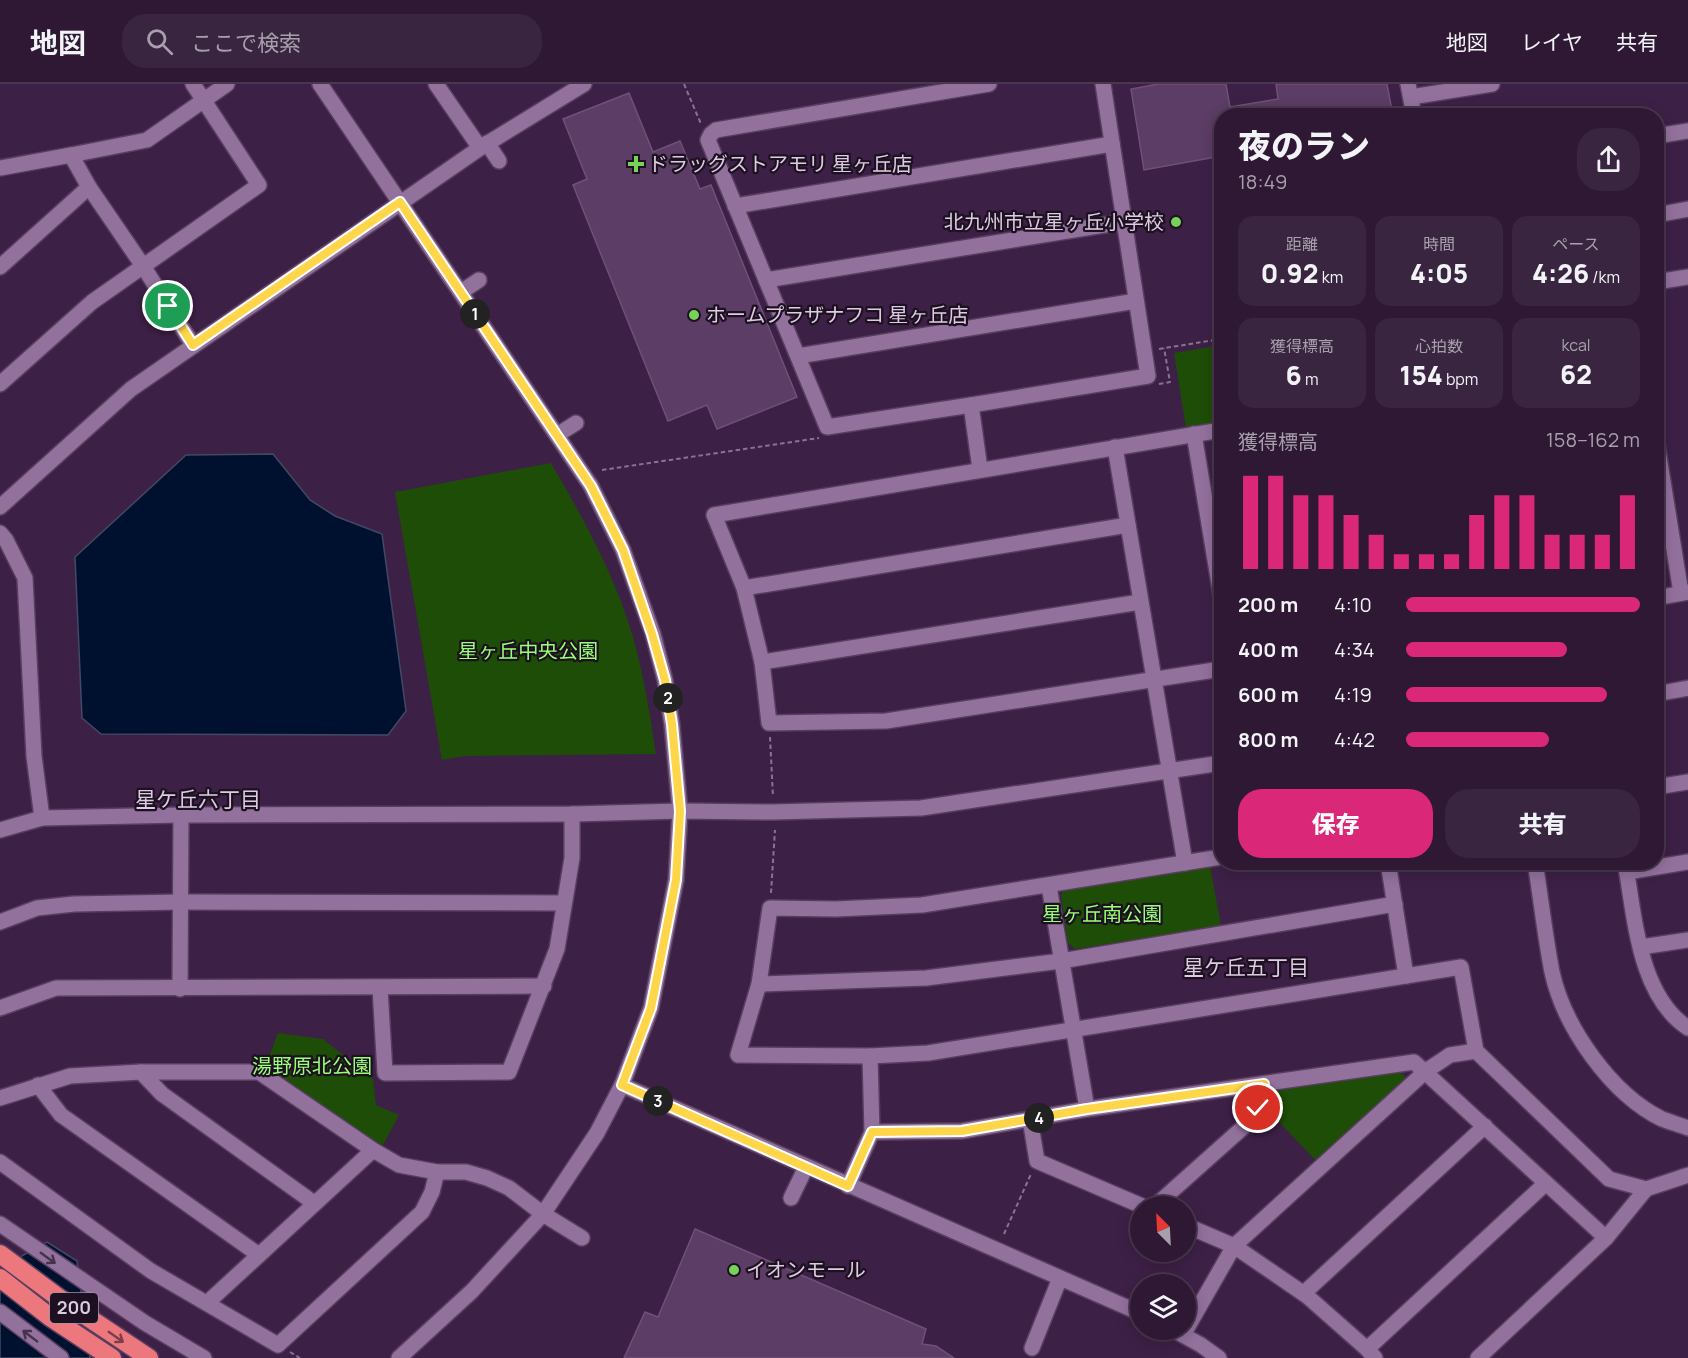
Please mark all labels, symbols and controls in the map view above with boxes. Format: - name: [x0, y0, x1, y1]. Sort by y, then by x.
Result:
- search box: [122, 14, 542, 68]
- text: 地図: [30, 23, 86, 61]
- icon: search: [143, 25, 176, 58]
- text: ここで検索: [191, 28, 301, 58]
- text: 地図: [1446, 28, 1488, 56]
- text: レイヤ: [1521, 28, 1583, 56]
- text: 共有: [1616, 28, 1658, 56]
- text: 夜のラン: [1238, 123, 1370, 168]
- button: share: [1577, 128, 1640, 191]
- place label: ドラッグストアモリ 星ヶ丘店: [648, 150, 912, 177]
- marker: ドラッグストアモリ 星ヶ丘店: [629, 157, 643, 171]
- text: 18:49: [1238, 168, 1287, 195]
- place label: 北九州市立星ヶ丘小学校: [944, 208, 1164, 235]
- marker: 北九州市立星ヶ丘小学校: [1169, 215, 1183, 229]
- text: 距離: [1286, 233, 1318, 255]
- text: 時間: [1423, 233, 1455, 255]
- text: ペース: [1552, 233, 1600, 255]
- text: 0.92: [1261, 255, 1319, 291]
- text: 4:05: [1410, 255, 1468, 291]
- text: 4:26: [1532, 255, 1589, 291]
- text: km: [1319, 266, 1343, 288]
- text: /km: [1589, 266, 1620, 288]
- pin: [142, 280, 193, 331]
- icon: arrive: [151, 289, 184, 322]
- pin: 1: [460, 299, 490, 329]
- place label: ホームプラザナフコ 星ヶ丘店: [706, 301, 968, 328]
- text: 1: [471, 303, 479, 325]
- marker: ホームプラザナフコ 星ヶ丘店: [687, 308, 701, 322]
- text: kcal: [1561, 334, 1591, 356]
- text: 獲得標高: [1270, 335, 1334, 357]
- text: 心拍数: [1415, 335, 1463, 357]
- text: 62: [1560, 356, 1592, 392]
- text: 6: [1286, 357, 1302, 393]
- text: 154: [1400, 357, 1443, 393]
- text: m: [1302, 368, 1318, 390]
- text: bpm: [1443, 368, 1478, 390]
- text: 158–162 m: [1546, 426, 1640, 453]
- text: 獲得標高: [1238, 428, 1318, 455]
- text: 200 m: [1238, 591, 1298, 618]
- text: 4:10: [1334, 591, 1372, 618]
- text: 400 m: [1238, 636, 1298, 663]
- text: 4:34: [1334, 636, 1375, 663]
- park label: 星ヶ丘中央公園: [458, 637, 598, 664]
- text: 600 m: [1238, 681, 1299, 708]
- text: 4:19: [1334, 681, 1372, 708]
- pin: 2: [653, 683, 683, 713]
- text: 2: [663, 687, 673, 709]
- text: 800 m: [1238, 726, 1299, 753]
- text: 4:42: [1334, 726, 1375, 753]
- district label: 星ケ丘六丁目: [135, 785, 261, 813]
- button: 保存: [1238, 789, 1433, 858]
- button: 共有: [1445, 789, 1640, 858]
- park label: 星ヶ丘南公園: [1042, 900, 1162, 927]
- district label: 星ケ丘五丁目: [1183, 953, 1309, 981]
- park label: 湯野原北公園: [252, 1052, 372, 1079]
- pin: [1232, 1082, 1283, 1133]
- pin: 3: [643, 1086, 673, 1116]
- text: 3: [653, 1090, 663, 1112]
- icon: check: [1241, 1091, 1274, 1124]
- pin: 4: [1024, 1103, 1054, 1133]
- text: 4: [1034, 1107, 1044, 1129]
- north arrow: [1130, 1196, 1196, 1262]
- map controls: [1130, 1196, 1196, 1340]
- one-way arrow: [39, 1252, 55, 1264]
- place label: イオンモール: [746, 1256, 866, 1283]
- marker: イオンモール: [727, 1263, 741, 1277]
- button: layers: [1130, 1274, 1196, 1340]
- road number: 200: [50, 1293, 98, 1323]
- one-way arrow: [22, 1329, 38, 1342]
- one-way arrow: [107, 1331, 124, 1343]

